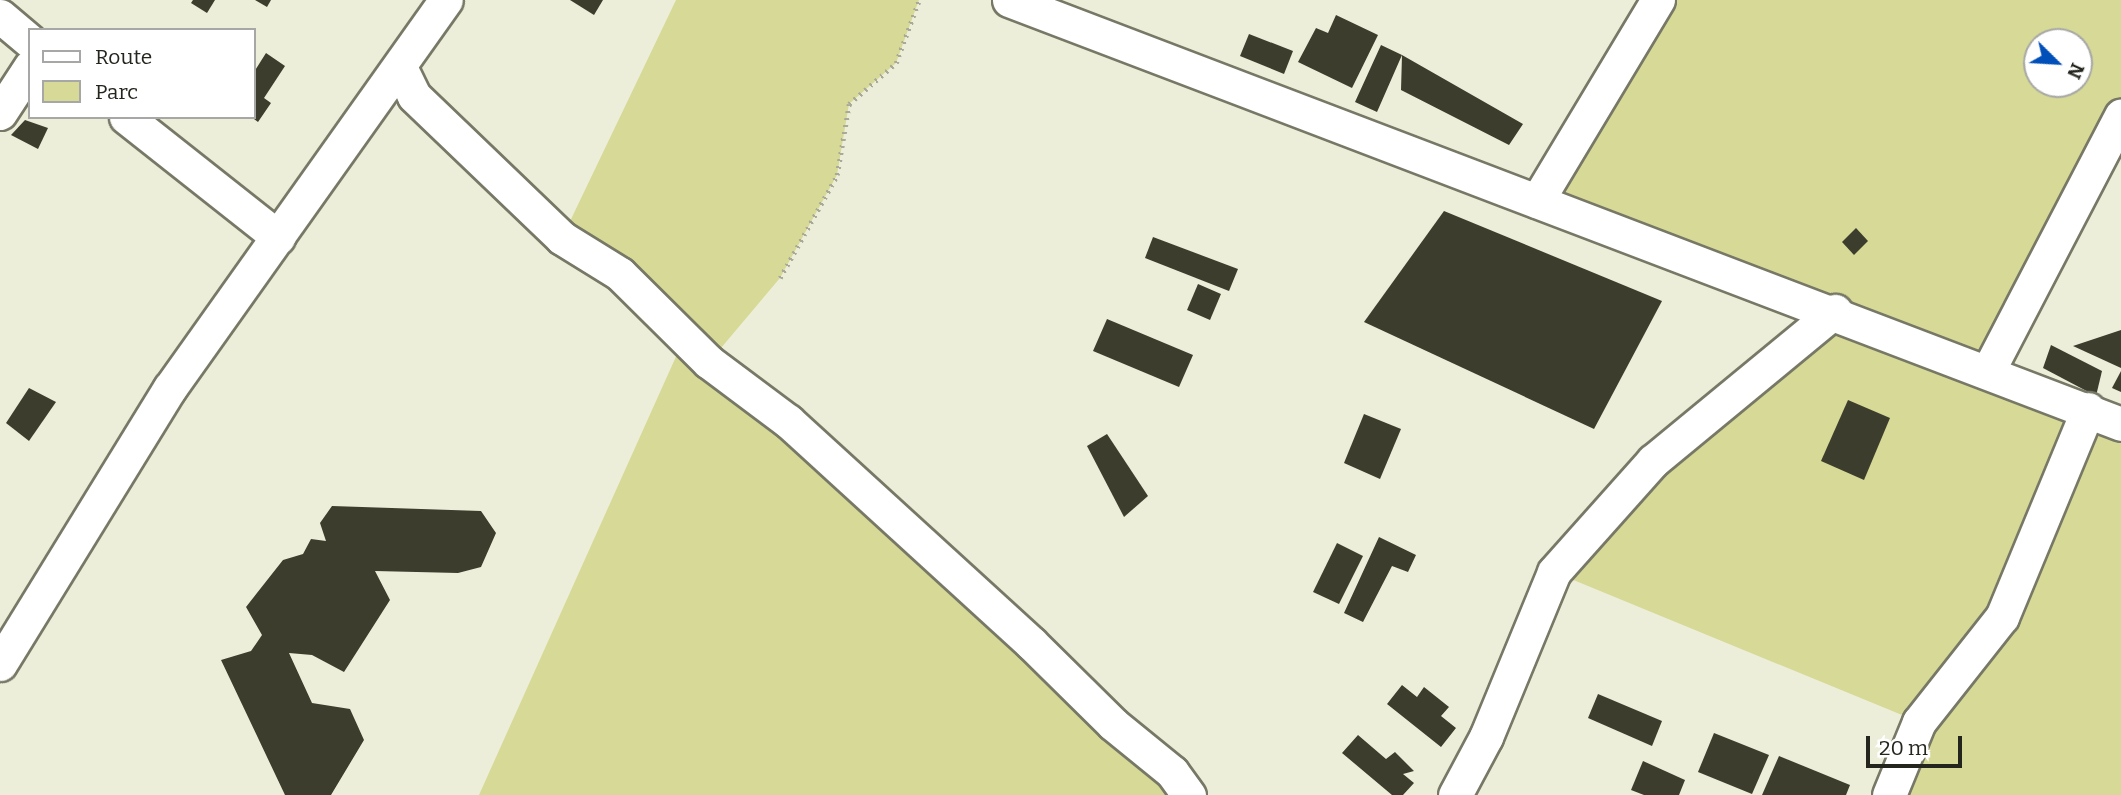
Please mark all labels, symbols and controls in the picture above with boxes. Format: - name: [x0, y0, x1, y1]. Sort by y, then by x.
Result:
- legend: [28, 28, 256, 119]
- north arrow: [2023, 28, 2093, 98]
- text: Route: [95, 44, 152, 70]
- text: N: [2062, 60, 2089, 82]
- text: Parc: [95, 79, 138, 105]
- scale bar: [1869, 722, 1965, 766]
- text: 20 m: [1879, 735, 1928, 761]

